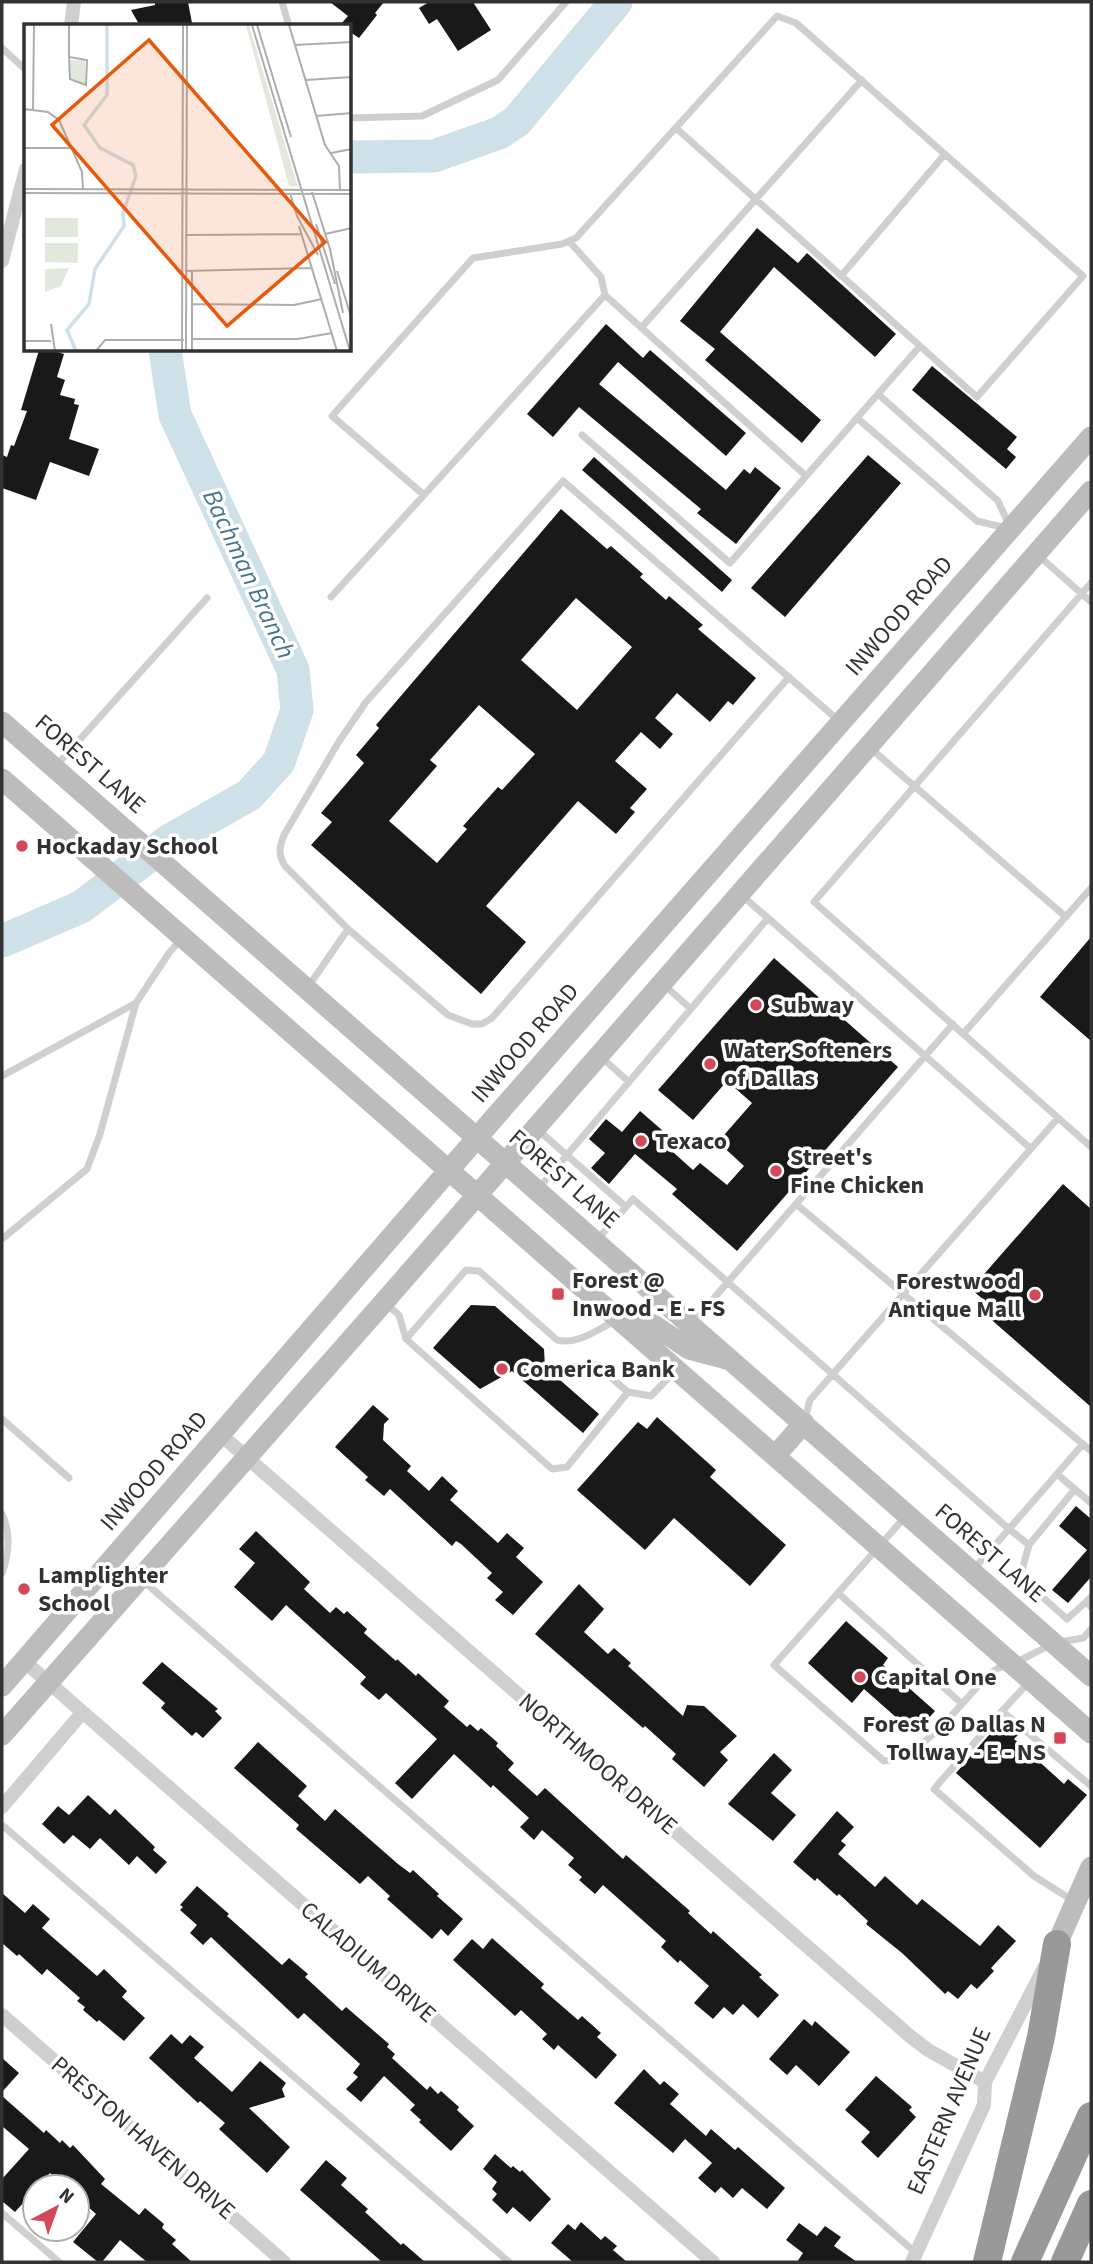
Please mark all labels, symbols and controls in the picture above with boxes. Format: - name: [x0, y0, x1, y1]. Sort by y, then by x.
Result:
- inset map: [24, 24, 352, 352]
- water label: Bachman Branch: [194, 483, 304, 665]
- street label: INWOOD ROAD: [837, 548, 961, 684]
- street label: FOREST LANE: [27, 706, 153, 822]
- place label: Hockaday School: [36, 829, 218, 864]
- marker: Hockaday School: [14, 838, 30, 854]
- street label: INWOOD ROAD: [463, 975, 587, 1111]
- place label: Subway: [770, 988, 855, 1023]
- marker: Subway: [748, 997, 764, 1013]
- place label: Water Softeners of Dallas: [724, 1033, 892, 1096]
- marker: Water Softeners of Dallas: [702, 1056, 718, 1072]
- street label: FOREST LANE: [501, 1121, 627, 1237]
- place label: Texaco: [655, 1124, 727, 1159]
- marker: Texaco: [633, 1133, 649, 1149]
- place label: Street's Fine Chicken: [790, 1140, 924, 1203]
- marker: Street's Fine Chicken: [768, 1163, 784, 1179]
- place label: Forest @ Inwood - E - FS: [572, 1263, 725, 1326]
- place label: Forestwood Antique Mall: [887, 1264, 1021, 1327]
- marker: Forest @ Inwood - E - FS: [550, 1286, 566, 1302]
- marker: Forestwood Antique Mall: [1027, 1287, 1043, 1303]
- place label: Comerica Bank: [516, 1352, 676, 1387]
- marker: Comerica Bank: [494, 1361, 510, 1377]
- street label: INWOOD ROAD: [92, 1403, 216, 1539]
- street label: FOREST LANE: [927, 1495, 1053, 1611]
- place label: Lamplighter School: [38, 1558, 169, 1621]
- marker: Lamplighter School: [16, 1581, 32, 1597]
- place label: Capital One: [874, 1660, 997, 1695]
- marker: Capital One: [852, 1669, 868, 1685]
- street label: NORTHMOOR DRIVE: [511, 1685, 685, 1843]
- place label: Forest @ Dallas N Tollway - E - NS: [863, 1707, 1046, 1770]
- marker: Forest @ Dallas N Tollway - E - NS: [1052, 1730, 1068, 1746]
- street label: CALADIUM DRIVE: [292, 1893, 444, 2031]
- street label: EASTERN AVENUE: [898, 2022, 1000, 2200]
- street label: PRESTON HAVEN DRIVE: [45, 2050, 241, 2226]
- north arrow: [21, 2173, 91, 2243]

